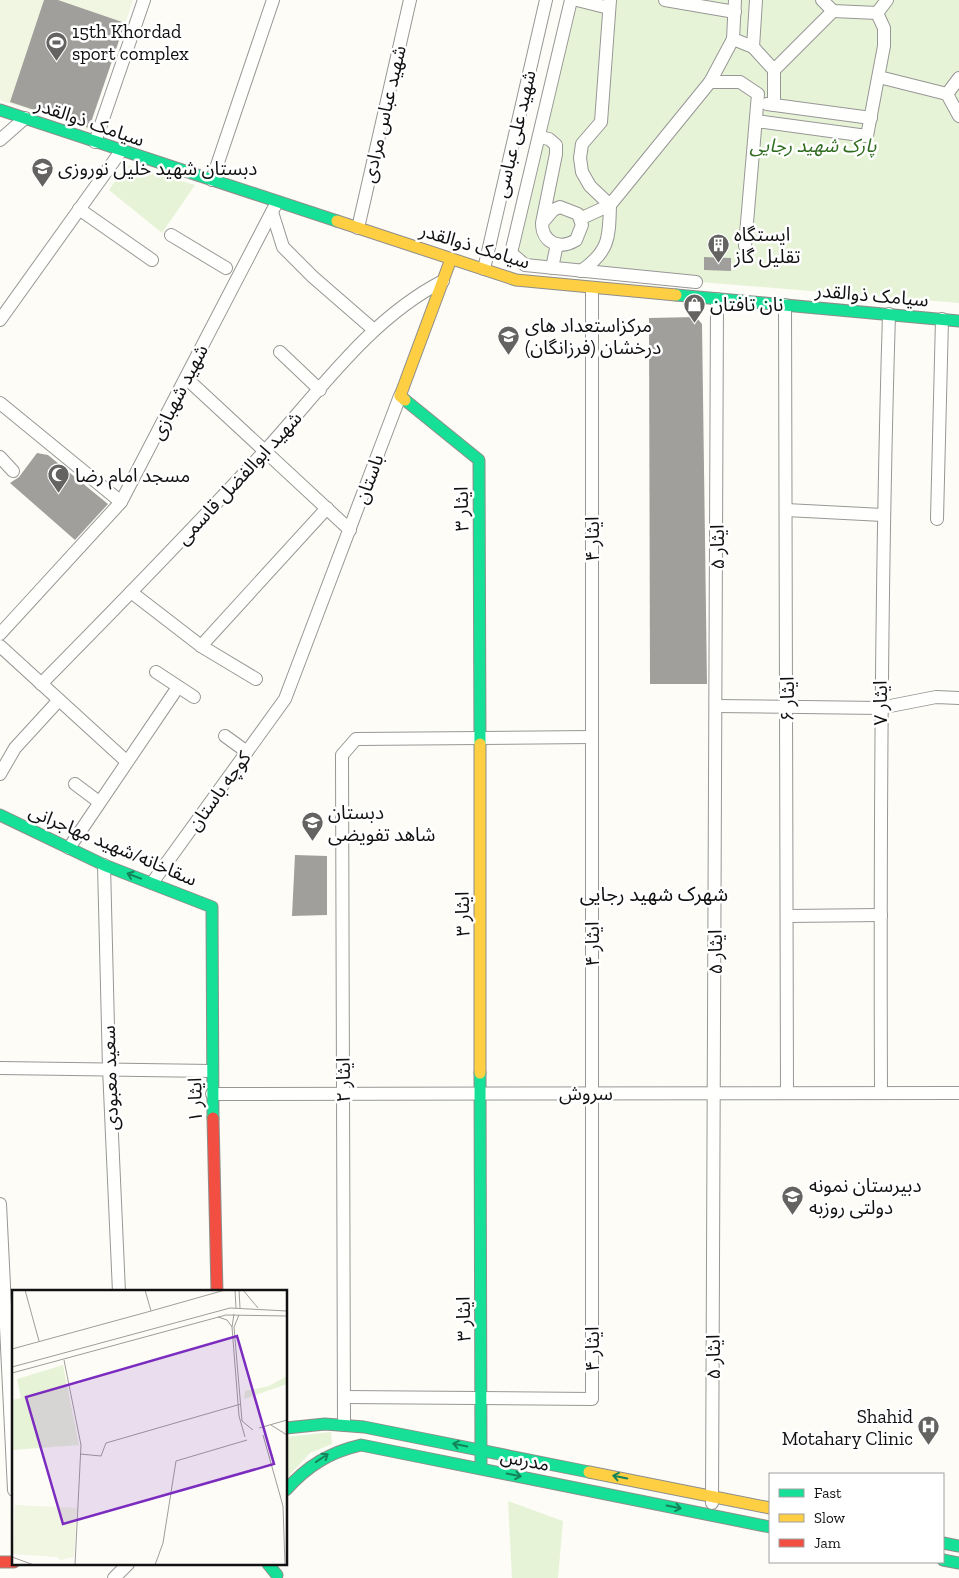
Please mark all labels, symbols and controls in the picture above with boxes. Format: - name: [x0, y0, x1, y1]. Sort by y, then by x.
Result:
- place label: 15th Khordad sport complex: [72, 20, 189, 65]
- sports icon: 15th Khordad sport complex: [44, 30, 68, 61]
- street label: شهید عباس مرادی: [357, 43, 411, 185]
- street label: شهید علی عباسی: [489, 68, 541, 200]
- street label: سیامک ذوالقدر: [31, 92, 148, 151]
- park label: پارک شهید رجایی: [750, 134, 877, 158]
- school or university icon: دبستان شهید خلیل نوروزی: [30, 156, 54, 187]
- place label: دبستان شهید خلیل نوروزی: [58, 157, 257, 180]
- street label: سیامک ذوالقدر: [416, 218, 533, 274]
- place label: ایستگاه تقلیل گاز: [733, 223, 800, 268]
- building icon: ایستگاه تقلیل گاز: [706, 233, 730, 264]
- street label: سیامک ذوالقدر: [813, 278, 930, 311]
- shop icon: نان تافتان: [682, 292, 706, 323]
- place label: نان تافتان: [710, 293, 783, 316]
- place label: مرکزاستعداد های درخشان (فرزانگان): [525, 314, 661, 359]
- school or university icon: مرکزاستعداد های درخشان (فرزانگان): [497, 324, 521, 355]
- street label: شهید شهبازی: [145, 340, 213, 444]
- street label: شهید ابوالفضل قاسمی: [171, 407, 307, 549]
- street label: باستان: [349, 451, 389, 507]
- mosque icon: مسجد امام رضا: [47, 463, 71, 494]
- place label: مسجد امام رضا: [75, 464, 190, 490]
- street label: ایثار ۳: [450, 487, 473, 531]
- street label: ایثار ۴: [581, 517, 604, 561]
- street label: ایثار ۵: [706, 525, 729, 569]
- street label: ایثار ۶: [776, 677, 799, 721]
- street label: ایثار ۷: [869, 681, 892, 725]
- street label: کوچه باستان: [182, 746, 257, 836]
- street label: سقاخانه/شهید مهاجرانی: [25, 799, 201, 891]
- place label: دبستان شاهد تفویضی: [328, 801, 436, 846]
- school or university icon: دبستان شاهد تفویضی: [300, 811, 324, 842]
- one-way arrow: [127, 871, 142, 881]
- district label: شهرک شهید رجایی: [580, 882, 728, 906]
- street label: ایثار ۳: [451, 892, 474, 936]
- street label: ایثار ۴: [581, 922, 604, 966]
- street label: ایثار ۵: [704, 930, 727, 974]
- street label: سعید معبودی: [97, 1025, 123, 1131]
- street label: ایثار ۲: [332, 1058, 355, 1102]
- street label: ایثار ۱: [183, 1077, 207, 1123]
- street label: سروش: [559, 1082, 613, 1105]
- place label: دبیرستان نمونه دولتی روزبه: [809, 1174, 921, 1219]
- school or university icon: دبیرستان نمونه دولتی روزبه: [781, 1184, 805, 1215]
- inset map: [12, 1290, 288, 1566]
- street label: ایثار ۳: [452, 1297, 475, 1341]
- street label: ایثار ۴: [581, 1327, 604, 1371]
- street label: ایثار ۵: [702, 1335, 725, 1379]
- place label: Shahid Motahary Clinic: [782, 1405, 914, 1450]
- hospital icon: Shahid Motahary Clinic: [917, 1415, 941, 1446]
- one-way arrow: [453, 1440, 469, 1449]
- street label: مدرس: [499, 1444, 551, 1476]
- one-way arrow: [315, 1453, 329, 1463]
- one-way arrow: [506, 1471, 522, 1481]
- one-way arrow: [612, 1472, 628, 1482]
- legend: [769, 1473, 944, 1563]
- text: Fast: [814, 1484, 842, 1502]
- one-way arrow: [665, 1503, 681, 1513]
- text: Slow: [814, 1509, 846, 1527]
- text: Jam: [814, 1534, 841, 1552]

